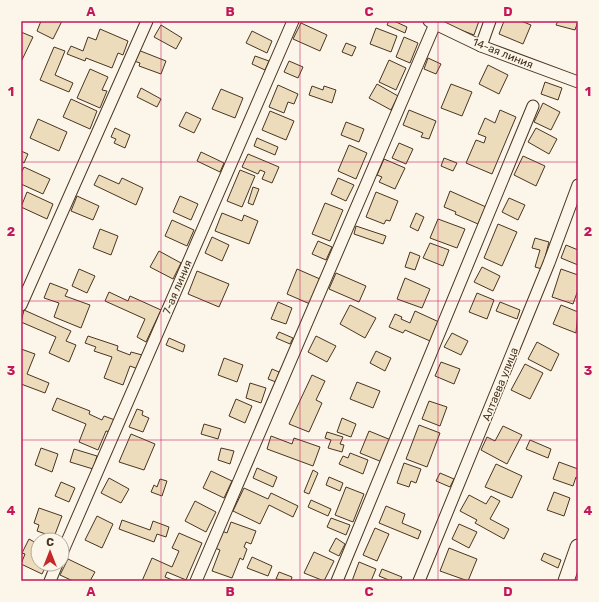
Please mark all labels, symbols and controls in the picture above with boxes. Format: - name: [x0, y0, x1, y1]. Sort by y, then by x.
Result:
- text: A: [86, 4, 96, 19]
- text: B: [225, 4, 235, 19]
- text: C: [364, 4, 374, 19]
- text: D: [503, 4, 513, 19]
- street label: 14-ая линия: [471, 35, 535, 71]
- text: 1: [8, 84, 14, 99]
- text: 1: [585, 84, 591, 99]
- text: 2: [7, 224, 15, 239]
- text: 2: [584, 224, 592, 239]
- street label: 7-ая линия: [160, 258, 195, 316]
- street label: Алтаева улица: [480, 345, 521, 423]
- text: 3: [7, 363, 16, 378]
- text: 3: [584, 363, 593, 378]
- text: 4: [7, 503, 16, 518]
- text: 4: [584, 503, 593, 518]
- north arrow: [30, 532, 70, 572]
- text: С: [46, 536, 54, 549]
- text: A: [86, 584, 96, 599]
- text: B: [225, 584, 235, 599]
- text: C: [364, 584, 374, 599]
- text: D: [503, 584, 513, 599]

